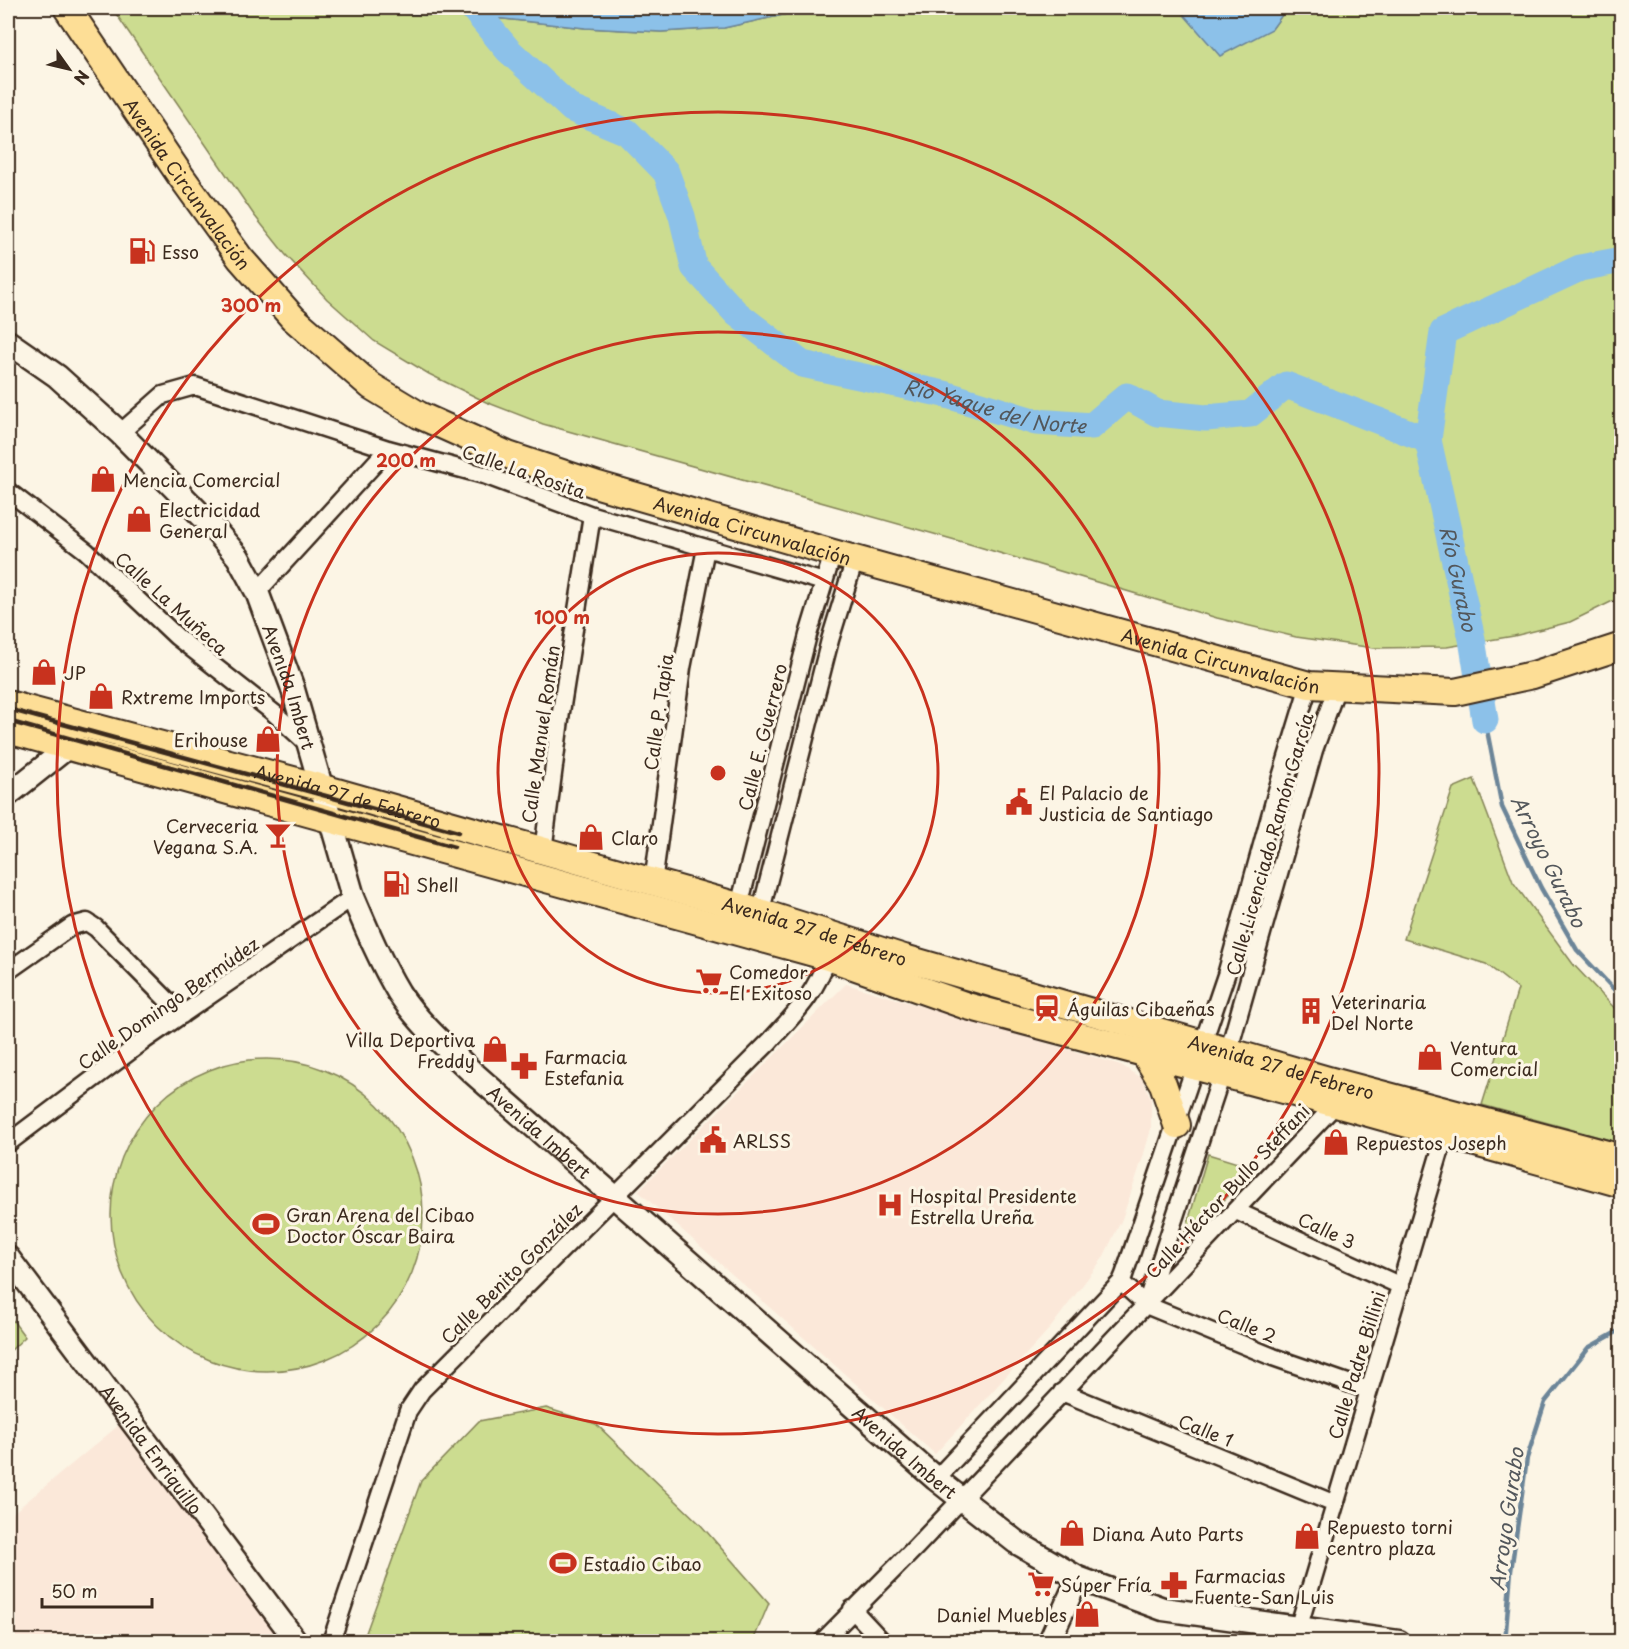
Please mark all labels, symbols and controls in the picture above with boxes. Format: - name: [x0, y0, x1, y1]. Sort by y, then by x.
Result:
- north arrow: [39, 39, 99, 99]
- text: N: [69, 66, 96, 90]
- street label: Avenida Circunvalación: [118, 92, 257, 275]
- fuel station icon: Esso: [127, 236, 157, 266]
- place label: Esso: [162, 238, 199, 265]
- text: 300 m: [221, 291, 281, 318]
- water label: Río Yaque del Norte: [901, 371, 1088, 441]
- street label: Calle La Rosita: [459, 437, 590, 505]
- text: 200 m: [376, 446, 436, 473]
- shop icon: Mencia Comercial: [88, 464, 118, 494]
- place label: Mencia Comercial: [123, 466, 280, 493]
- street label: Avenida Circunvalación: [651, 488, 854, 571]
- place label: Electricidad General: [159, 496, 260, 544]
- shop icon: Electricidad General: [124, 504, 154, 534]
- water label: Río Gurabo: [1432, 523, 1485, 635]
- street label: Calle La Muñeca: [110, 545, 235, 662]
- text: 100 m: [534, 603, 590, 630]
- street label: Avenida Imbert: [257, 620, 323, 753]
- street label: Avenida Circunvalación: [1119, 620, 1320, 699]
- street label: Calle Manuel Román: [514, 643, 566, 825]
- street label: Calle P. Tapia: [636, 651, 680, 772]
- shop icon: JP: [29, 657, 59, 687]
- place label: JP: [64, 659, 86, 686]
- street label: Calle E. Guerrero: [731, 661, 793, 813]
- shop icon: Rxtreme Imports: [86, 681, 116, 711]
- place label: Rxtreme Imports: [121, 683, 265, 710]
- street label: Calle Licenciado Ramón García: [1219, 709, 1320, 979]
- shop icon: Erihouse: [253, 724, 283, 754]
- place label: Erihouse: [174, 726, 248, 753]
- street label: Avenida 27 de Febrero: [252, 757, 444, 834]
- centre of rings: [708, 763, 728, 783]
- place label: El Palacio de Justicia de Santiago: [1039, 779, 1213, 827]
- public building icon: El Palacio de Justicia de Santiago: [1004, 787, 1034, 817]
- water label: Arroyo Gurabo: [1504, 790, 1594, 933]
- place label: Cerveceria Vegana S.A.: [153, 812, 259, 860]
- bar icon: Cerveceria Vegana S.A.: [263, 820, 293, 850]
- shop icon: Claro: [576, 822, 606, 852]
- place label: Claro: [611, 824, 658, 851]
- fuel station icon: Shell: [381, 869, 411, 899]
- place label: Shell: [416, 871, 458, 898]
- street label: Avenida 27 de Febrero: [719, 889, 911, 972]
- street label: Calle Domingo Bermúdez: [72, 930, 264, 1076]
- place label: Comedor El Exitoso: [729, 958, 812, 1006]
- supermarket icon: Comedor El Exitoso: [694, 966, 724, 996]
- place label: Veterinaria Del Norte: [1331, 988, 1427, 1036]
- station icon: Águilas Cibaeñas: [1032, 993, 1062, 1023]
- place label: Águilas Cibaeñas: [1067, 995, 1215, 1022]
- building icon: Veterinaria Del Norte: [1296, 996, 1326, 1026]
- place label: Villa Deportiva Freddy: [345, 1026, 476, 1074]
- street label: Avenida 27 de Febrero: [1185, 1027, 1377, 1105]
- shop icon: Villa Deportiva Freddy: [480, 1034, 510, 1064]
- place label: Ventura Comercial: [1450, 1034, 1538, 1082]
- shop icon: Ventura Comercial: [1415, 1042, 1445, 1072]
- place label: Farmacia Estefania: [544, 1043, 627, 1091]
- pharmacy icon: Farmacia Estefania: [509, 1051, 539, 1081]
- street label: Avenida Imbert: [482, 1078, 598, 1185]
- street label: Calle Héctor Bullo Steffani: [1139, 1098, 1315, 1284]
- public building icon: ARLSS: [698, 1125, 728, 1155]
- place label: ARLSS: [733, 1127, 791, 1154]
- shop icon: Repuestos Joseph: [1321, 1127, 1351, 1157]
- place label: Repuestos Joseph: [1356, 1129, 1507, 1156]
- place label: Hospital Presidente Estrella Ureña: [910, 1182, 1077, 1230]
- hospital icon: Hospital Presidente Estrella Ureña: [875, 1190, 905, 1220]
- street label: Calle Benito González: [434, 1196, 588, 1350]
- place label: Gran Arena del Cibao Doctor Óscar Baira: [286, 1201, 475, 1249]
- street label: Calle 3: [1294, 1205, 1360, 1255]
- sports icon: Gran Arena del Cibao Doctor Óscar Baira: [251, 1209, 281, 1239]
- street label: Calle Padre Billini: [1321, 1288, 1391, 1442]
- street label: Calle 2: [1213, 1301, 1281, 1349]
- street label: Avenida Enriquillo: [94, 1378, 210, 1519]
- street label: Avenida Imbert: [847, 1399, 963, 1505]
- street label: Calle 1: [1175, 1407, 1237, 1453]
- water label: Arroyo Gurabo: [1481, 1445, 1531, 1592]
- place label: Repuesto torni centro plaza: [1327, 1513, 1453, 1561]
- shop icon: Diana Auto Parts: [1057, 1518, 1087, 1548]
- place label: Diana Auto Parts: [1092, 1520, 1243, 1547]
- shop icon: Repuesto torni centro plaza: [1292, 1521, 1322, 1551]
- sports icon: Estadio Cibao: [548, 1548, 578, 1578]
- place label: Estadio Cibao: [583, 1550, 702, 1577]
- place label: Farmacias Fuente-San Luis: [1194, 1562, 1334, 1610]
- supermarket icon: Súper Fría: [1026, 1569, 1056, 1599]
- pharmacy icon: Farmacias Fuente-San Luis: [1159, 1570, 1189, 1600]
- scale bar: [42, 1571, 152, 1609]
- place label: Súper Fría: [1061, 1571, 1152, 1598]
- text: 50 m: [51, 1577, 98, 1604]
- shop icon: Daniel Muebles: [1072, 1599, 1102, 1629]
- place label: Daniel Muebles: [936, 1601, 1067, 1628]

